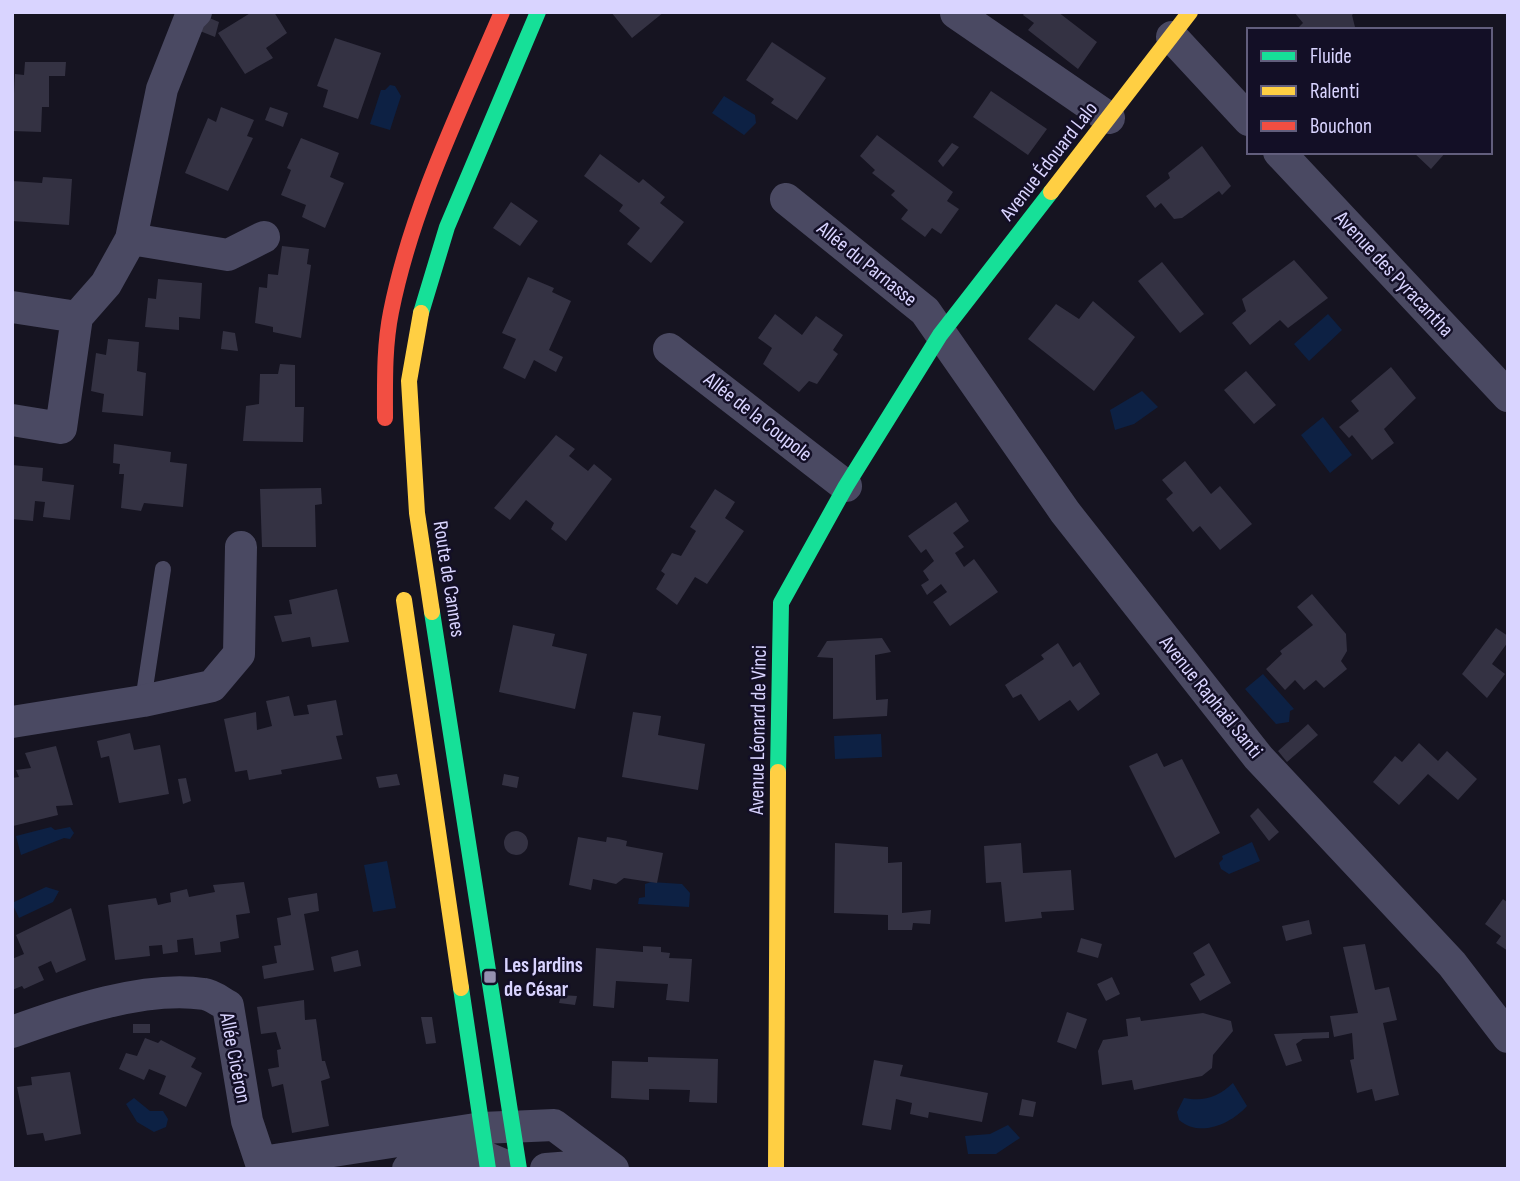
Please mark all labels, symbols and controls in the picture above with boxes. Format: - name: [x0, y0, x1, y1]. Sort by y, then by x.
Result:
- legend: [1247, 28, 1492, 154]
- text: Fluide: [1310, 44, 1352, 69]
- text: Ralenti: [1310, 79, 1359, 104]
- street label: Avenue Édouard Lalo: [994, 97, 1103, 226]
- text: Bouchon: [1310, 114, 1372, 139]
- street label: Avenue des Pyracantha: [1329, 205, 1459, 342]
- street label: Allée du Parnasse: [811, 216, 922, 312]
- street label: Allée de la Coupole: [698, 366, 817, 467]
- street label: Route de Cannes: [427, 519, 471, 639]
- street label: Avenue Raphaël Santi: [1153, 630, 1268, 763]
- street label: Avenue Léonard de Vinci: [744, 645, 772, 816]
- place label: Les Jardins de César: [504, 953, 583, 1002]
- marker: Les Jardins de César: [482, 969, 498, 985]
- street label: Allée Cicéron: [214, 1010, 256, 1105]

